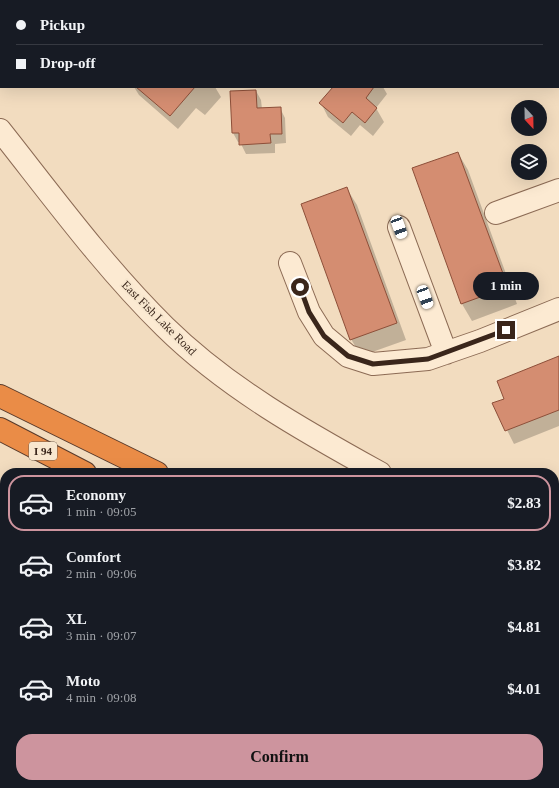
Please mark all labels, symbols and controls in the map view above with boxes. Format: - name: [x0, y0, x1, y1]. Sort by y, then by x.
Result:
- text: Pickup: [40, 17, 85, 33]
- text: Drop-off: [40, 55, 96, 71]
- north arrow: [511, 100, 547, 136]
- map controls: [511, 100, 547, 180]
- button: layers: [511, 144, 547, 180]
- car: [389, 214, 409, 240]
- callout: 1 min: [473, 272, 539, 300]
- street label: East Fish Lake Road: [119, 278, 199, 358]
- route start: [291, 278, 309, 296]
- text: 1 min: [490, 278, 522, 293]
- car: [415, 284, 435, 310]
- route end: [497, 321, 515, 339]
- road number: I 94: [29, 442, 57, 460]
- icon: car: [18, 485, 54, 521]
- text: Economy: [66, 487, 126, 503]
- text: $2.83: [507, 495, 541, 511]
- text: 1 min · 09:05: [66, 504, 136, 519]
- icon: car: [18, 547, 54, 583]
- text: Comfort: [66, 549, 121, 565]
- text: $3.82: [507, 557, 541, 573]
- text: 2 min · 09:06: [66, 566, 136, 581]
- icon: car: [18, 609, 54, 645]
- text: XL: [66, 611, 87, 627]
- text: $4.81: [507, 619, 541, 635]
- text: 3 min · 09:07: [66, 628, 136, 643]
- icon: car: [18, 671, 54, 707]
- text: Moto: [66, 673, 100, 689]
- text: $4.01: [507, 681, 541, 697]
- text: 4 min · 09:08: [66, 690, 136, 705]
- button: Confirm: [16, 734, 543, 780]

